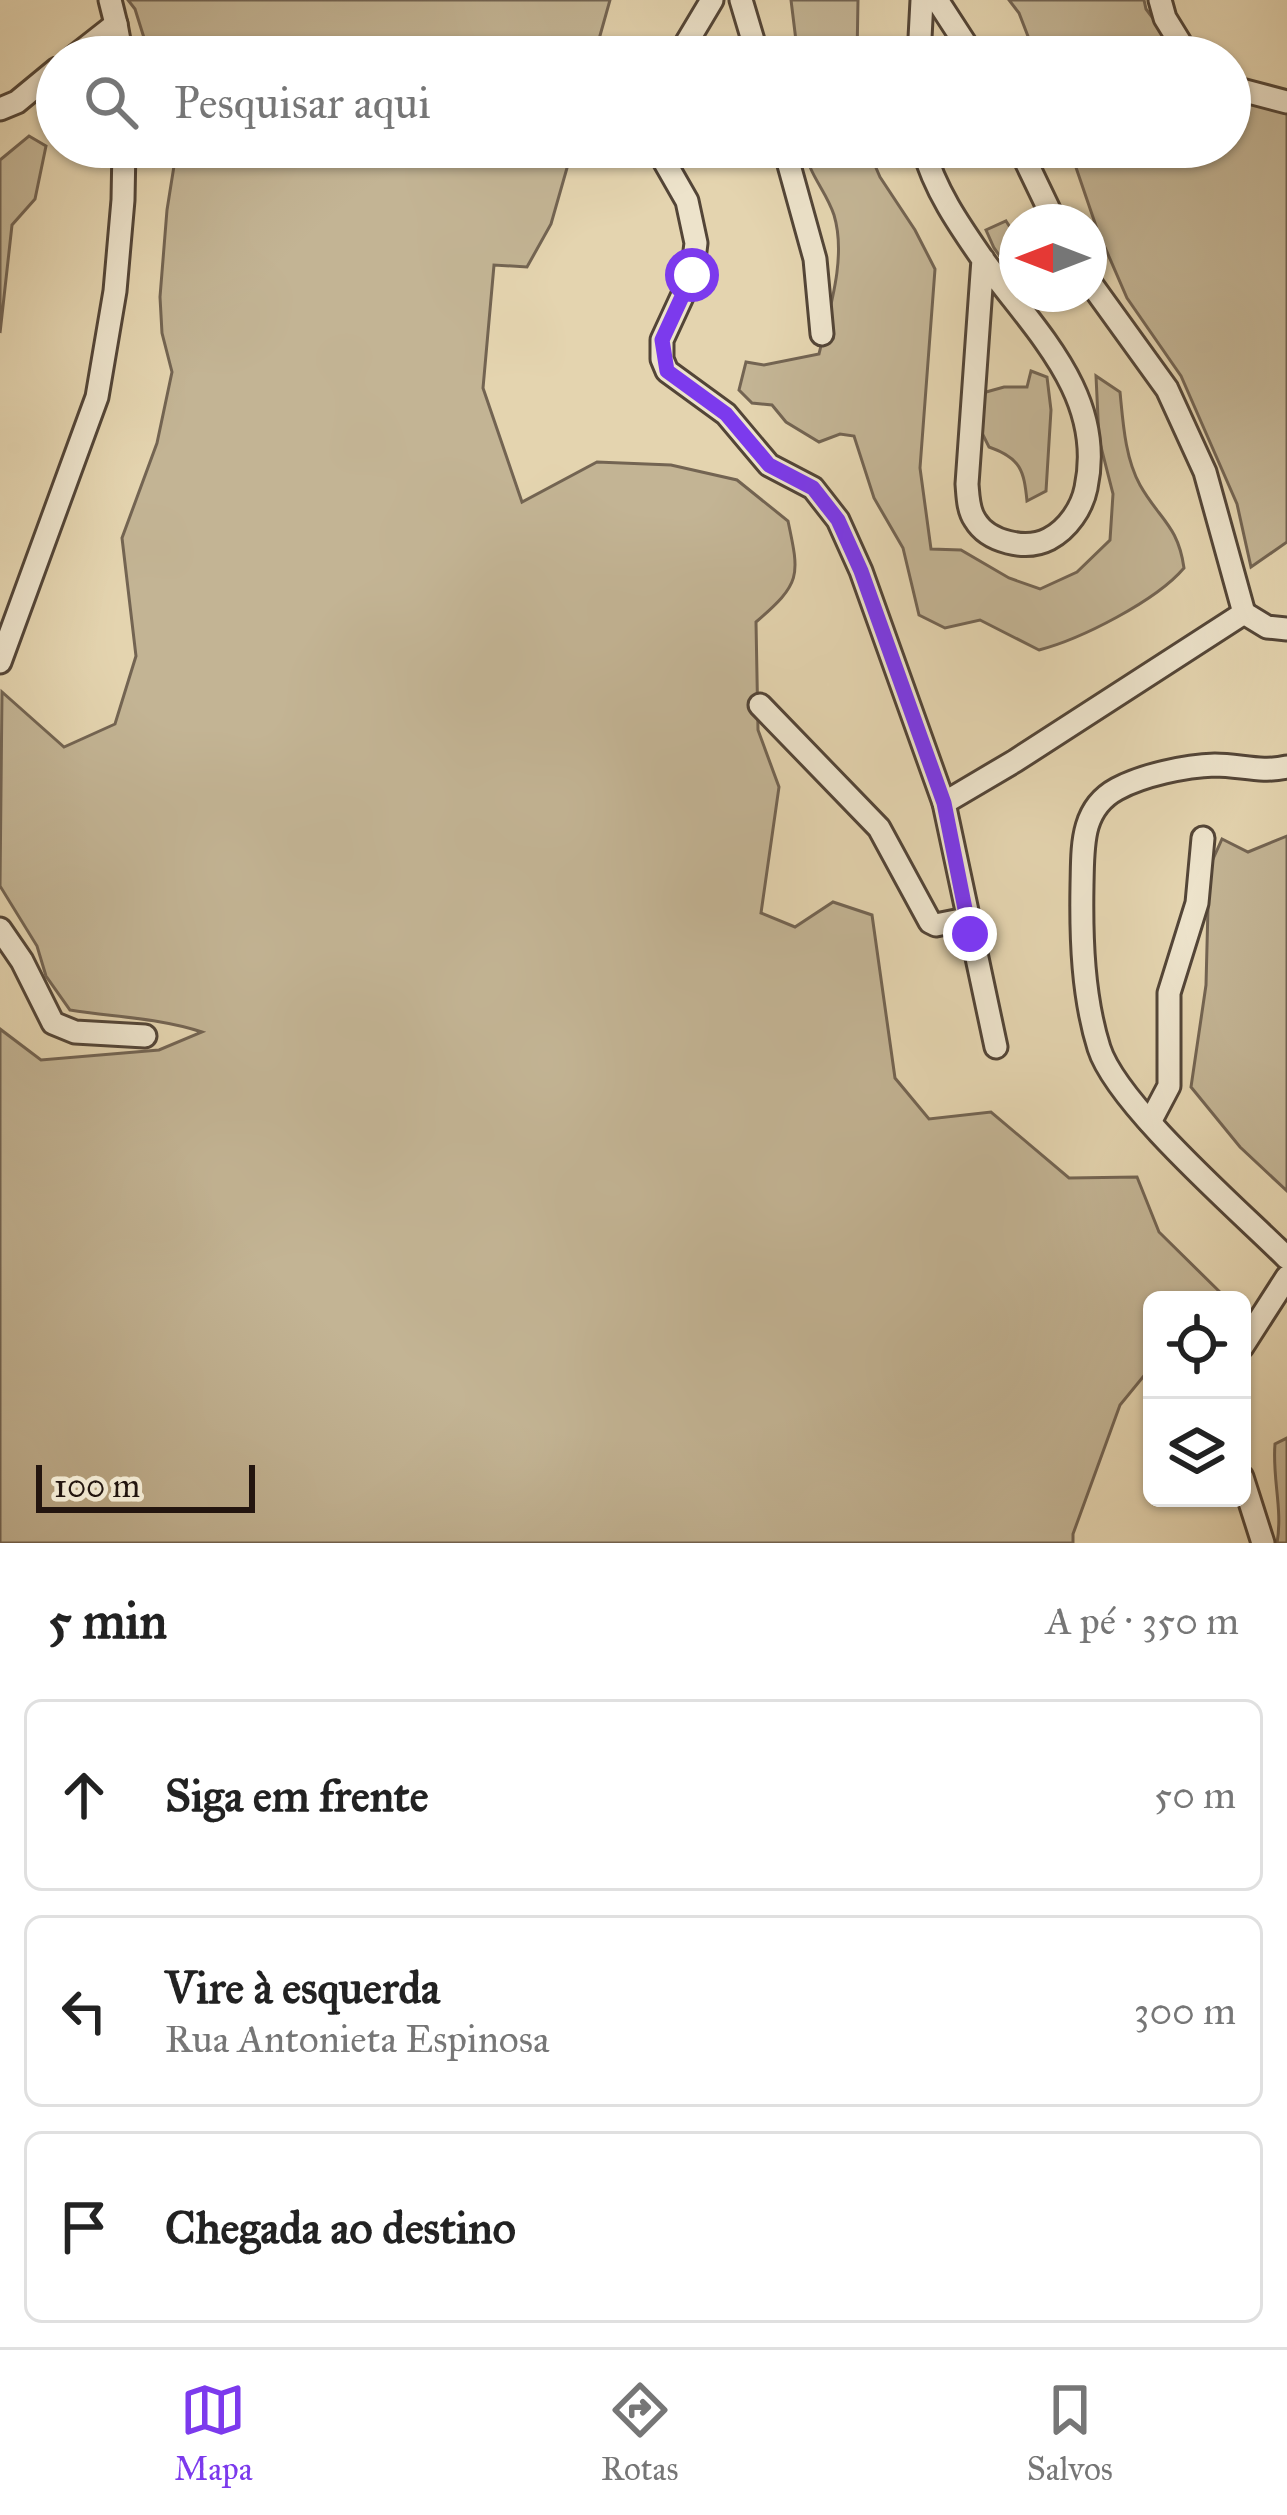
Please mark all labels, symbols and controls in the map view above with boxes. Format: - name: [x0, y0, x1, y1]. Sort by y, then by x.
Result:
- search box: [36, 36, 1251, 168]
- icon: search: [78, 69, 144, 135]
- text: Pesquisar aqui: [174, 75, 431, 130]
- north arrow: [999, 204, 1107, 312]
- route start: [665, 248, 719, 302]
- route end: [943, 907, 997, 961]
- map controls: [1143, 1291, 1251, 1507]
- button: locate: [1143, 1291, 1251, 1399]
- button: layers: [1143, 1399, 1251, 1507]
- scale bar: [36, 1459, 255, 1512]
- text: 100 m: [54, 1466, 140, 1506]
- text: 5 min: [48, 1590, 167, 1652]
- text: A pé · 350 m: [1046, 1597, 1239, 1645]
- icon: ahead: [51, 1762, 117, 1828]
- text: Siga em frente: [165, 1768, 429, 1823]
- text: 50 m: [1154, 1771, 1236, 1819]
- text: Vire à esquerda: [165, 1960, 440, 2015]
- icon: left: [51, 1978, 117, 2044]
- text: 300 m: [1134, 1987, 1236, 2035]
- text: Rua Antonieta Espinosa: [165, 2015, 549, 2063]
- icon: arrive: [51, 2194, 117, 2260]
- text: Chegada ao destino: [165, 2200, 516, 2255]
- tab: Mapa: [174, 2377, 253, 2489]
- tab: Rotas: [601, 2377, 678, 2489]
- tab: Salvos: [1027, 2377, 1113, 2489]

